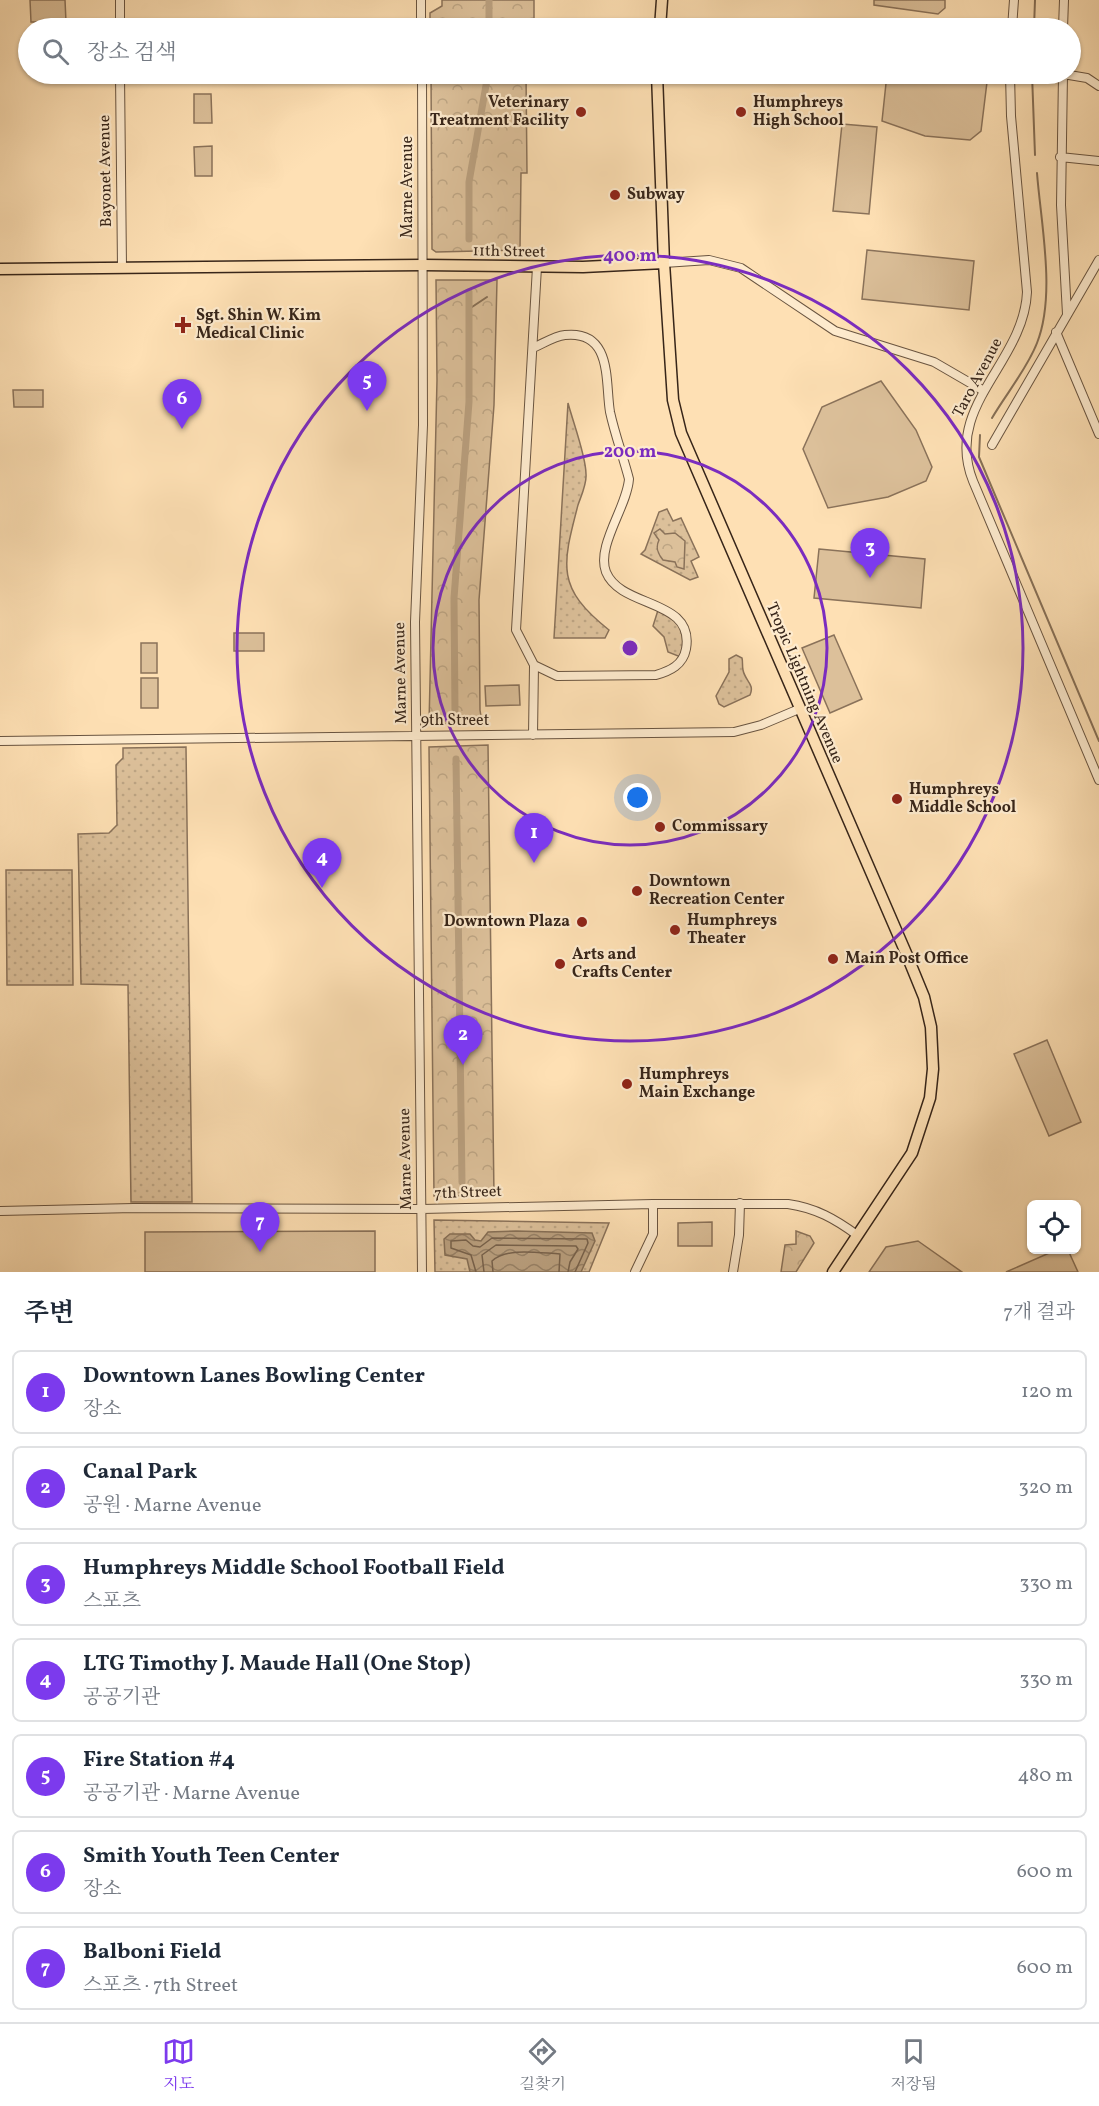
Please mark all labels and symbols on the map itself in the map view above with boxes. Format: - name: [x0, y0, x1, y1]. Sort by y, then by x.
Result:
- place label: Veterinary Treatment Facility: [430, 92, 569, 132]
- place label: Humphreys High School: [753, 92, 844, 132]
- marker: Veterinary Treatment Facility: [574, 105, 588, 119]
- marker: Humphreys High School: [734, 105, 748, 119]
- street label: Bayonet Avenue: [94, 114, 118, 228]
- street label: Marne Avenue: [397, 136, 419, 238]
- place label: Subway: [627, 184, 685, 206]
- marker: Subway: [608, 188, 622, 202]
- street label: 11th Street: [472, 240, 546, 264]
- text: 400 m: [603, 244, 657, 269]
- place label: Sgt. Shin W. Kim Medical Clinic: [196, 305, 321, 345]
- marker: Sgt. Shin W. Kim Medical Clinic: [174, 316, 192, 334]
- street label: Taro Avenue: [948, 334, 1008, 422]
- pin: 5: [348, 362, 386, 411]
- pin: 6: [162, 380, 201, 429]
- text: 200 m: [604, 440, 656, 465]
- pin: 3: [850, 528, 890, 578]
- street label: Tropic Lightning Avenue: [760, 599, 848, 767]
- street label: Marne Avenue: [389, 622, 413, 724]
- centre of rings: [620, 638, 640, 658]
- street label: 9th Street: [421, 710, 490, 732]
- place label: Humphreys Middle School: [909, 779, 1017, 819]
- your location: [623, 783, 652, 812]
- marker: Humphreys Middle School: [890, 792, 904, 806]
- pin: 1: [514, 814, 554, 863]
- place label: Commissary: [672, 816, 768, 838]
- marker: Commissary: [653, 820, 667, 834]
- pin: 4: [302, 838, 342, 888]
- place label: Downtown Recreation Center: [649, 871, 785, 911]
- marker: Downtown Recreation Center: [630, 884, 644, 898]
- place label: Humphreys Theater: [687, 910, 777, 950]
- place label: Downtown Plaza: [444, 911, 570, 933]
- marker: Downtown Plaza: [575, 915, 589, 929]
- marker: Humphreys Theater: [668, 923, 682, 937]
- place label: Arts and Crafts Center: [572, 944, 673, 984]
- place label: Main Post Office: [845, 948, 969, 970]
- marker: Main Post Office: [826, 952, 840, 966]
- marker: Arts and Crafts Center: [553, 957, 567, 971]
- pin: 2: [444, 1016, 482, 1065]
- place label: Humphreys Main Exchange: [639, 1064, 755, 1104]
- marker: Humphreys Main Exchange: [620, 1077, 634, 1091]
- street label: Marne Avenue: [394, 1108, 418, 1210]
- street label: 7th Street: [434, 1181, 503, 1205]
- pin: 7: [240, 1202, 280, 1252]

